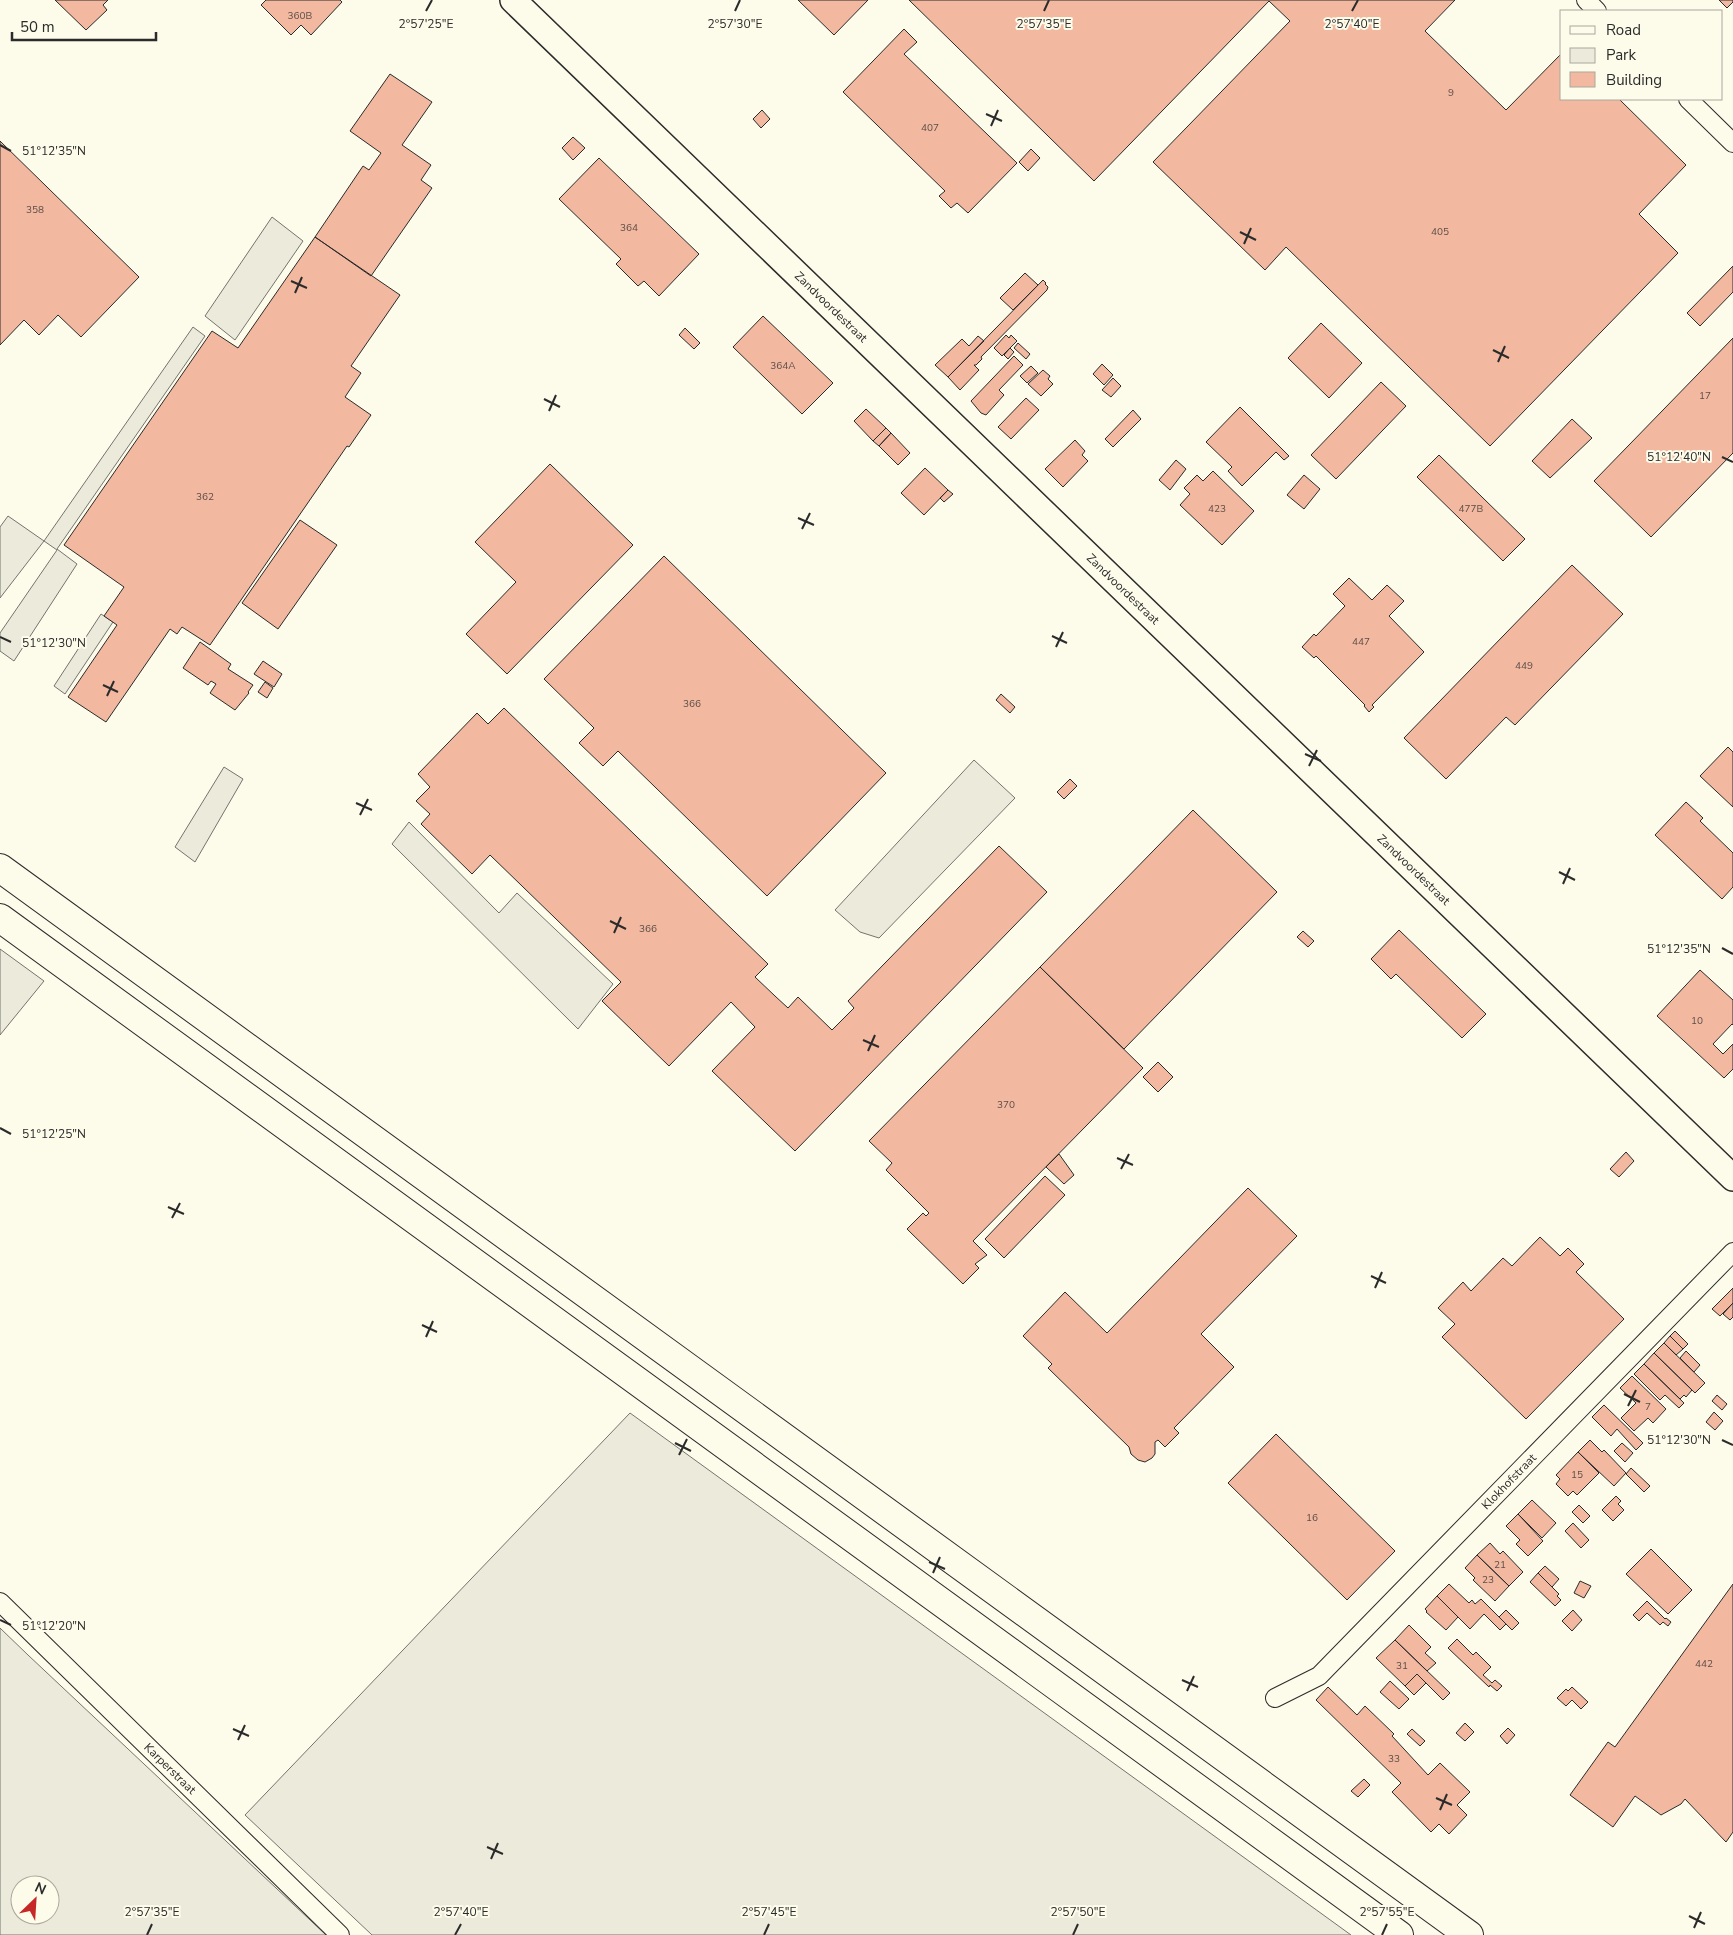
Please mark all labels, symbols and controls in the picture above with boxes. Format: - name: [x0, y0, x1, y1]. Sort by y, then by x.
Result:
- house number: 360B: [288, 9, 313, 23]
- scale bar: [12, 10, 156, 42]
- legend: [1560, 10, 1723, 100]
- text: 2°57'25"E: [399, 16, 453, 32]
- text: 2°57'30"E: [708, 16, 762, 32]
- text: 2°57'35"E: [1017, 16, 1071, 32]
- text: 2°57'40"E: [1325, 16, 1379, 32]
- text: 50 m: [20, 17, 55, 37]
- text: Road: [1606, 20, 1641, 40]
- text: Park: [1606, 45, 1636, 65]
- text: Building: [1606, 70, 1662, 90]
- house number: 9: [1448, 86, 1454, 100]
- house number: 407: [921, 121, 939, 135]
- text: 51°12'35"N: [22, 143, 86, 159]
- house number: 358: [26, 203, 44, 217]
- house number: 364: [620, 221, 638, 235]
- house number: 405: [1431, 225, 1449, 239]
- street label: Zandvoordestraat: [791, 268, 871, 346]
- house number: 364A: [770, 359, 796, 373]
- house number: 17: [1699, 389, 1711, 403]
- text: 51°12'40"N: [1647, 449, 1711, 465]
- house number: 362: [196, 490, 214, 504]
- house number: 423: [1208, 502, 1226, 516]
- house number: 477B: [1459, 502, 1484, 516]
- street label: Zandvoordestraat: [1083, 550, 1163, 628]
- text: 51°12'30"N: [22, 635, 86, 651]
- house number: 447: [1352, 635, 1370, 649]
- house number: 449: [1515, 659, 1533, 673]
- house number: 366: [683, 697, 701, 711]
- street label: Zandvoordestraat: [1374, 831, 1454, 909]
- house number: 366: [639, 922, 657, 936]
- text: 51°12'35"N: [1647, 941, 1711, 957]
- house number: 10: [1691, 1014, 1703, 1028]
- house number: 370: [997, 1098, 1015, 1112]
- text: 51°12'25"N: [22, 1126, 86, 1142]
- house number: 7: [1645, 1400, 1651, 1414]
- text: 51°12'30"N: [1647, 1432, 1711, 1448]
- street label: Klokhofstraat: [1478, 1450, 1540, 1513]
- house number: 15: [1571, 1468, 1583, 1482]
- house number: 16: [1306, 1511, 1318, 1525]
- house number: 21: [1494, 1558, 1506, 1572]
- house number: 23: [1482, 1573, 1494, 1587]
- text: 51°12'20"N: [22, 1618, 86, 1634]
- house number: 442: [1695, 1657, 1713, 1671]
- house number: 31: [1396, 1659, 1408, 1673]
- street label: Karperstraat: [141, 1739, 200, 1798]
- house number: 33: [1388, 1752, 1400, 1766]
- north arrow: [10, 1875, 60, 1925]
- text: N: [32, 1878, 49, 1899]
- text: 2°57'35"E: [125, 1904, 179, 1920]
- text: 2°57'40"E: [434, 1904, 488, 1920]
- text: 2°57'45"E: [742, 1904, 796, 1920]
- text: 2°57'50"E: [1051, 1904, 1105, 1920]
- text: 2°57'55"E: [1360, 1904, 1414, 1920]

